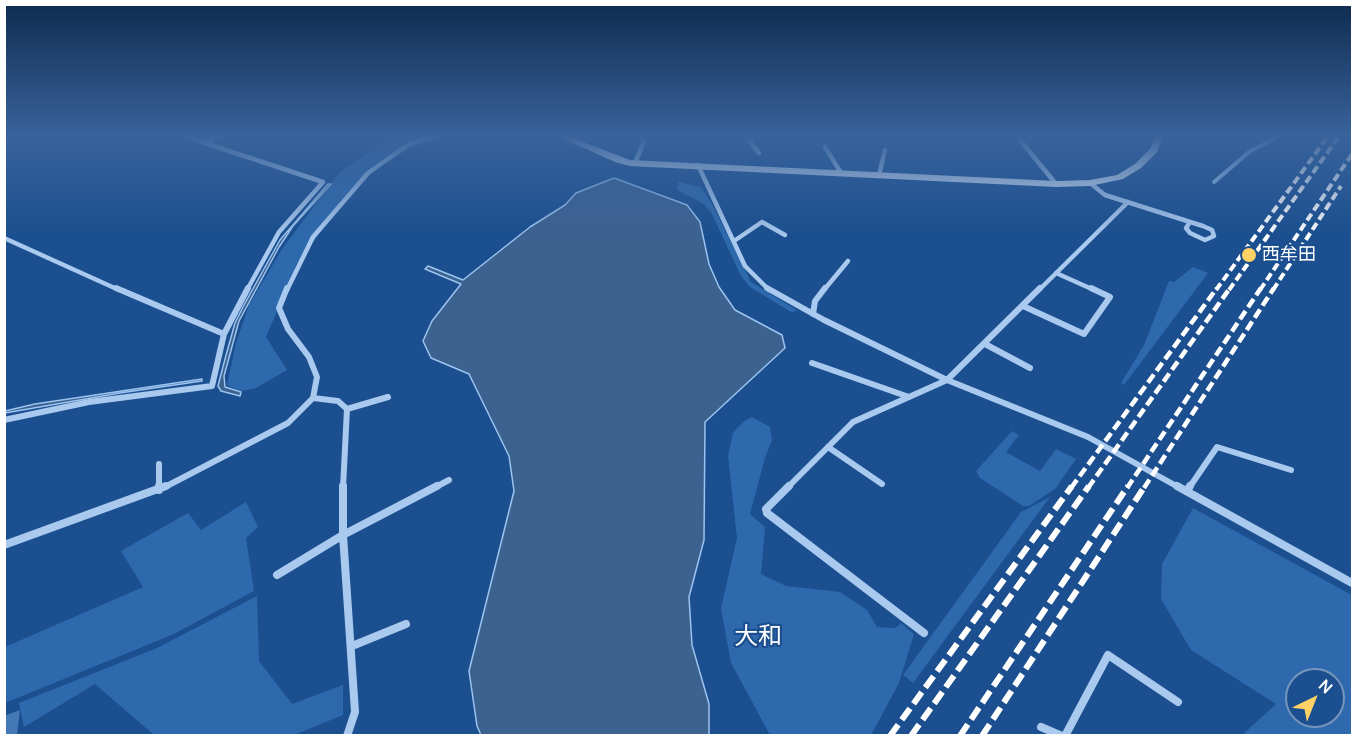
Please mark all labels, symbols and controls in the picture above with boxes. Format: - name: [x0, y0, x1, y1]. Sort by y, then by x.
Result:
- place label: 西牟田: [1262, 244, 1316, 266]
- marker: 西牟田: [1240, 246, 1258, 264]
- district label: 大和: [734, 623, 782, 651]
- north arrow: [1285, 668, 1345, 728]
- text: N: [1314, 674, 1338, 698]

